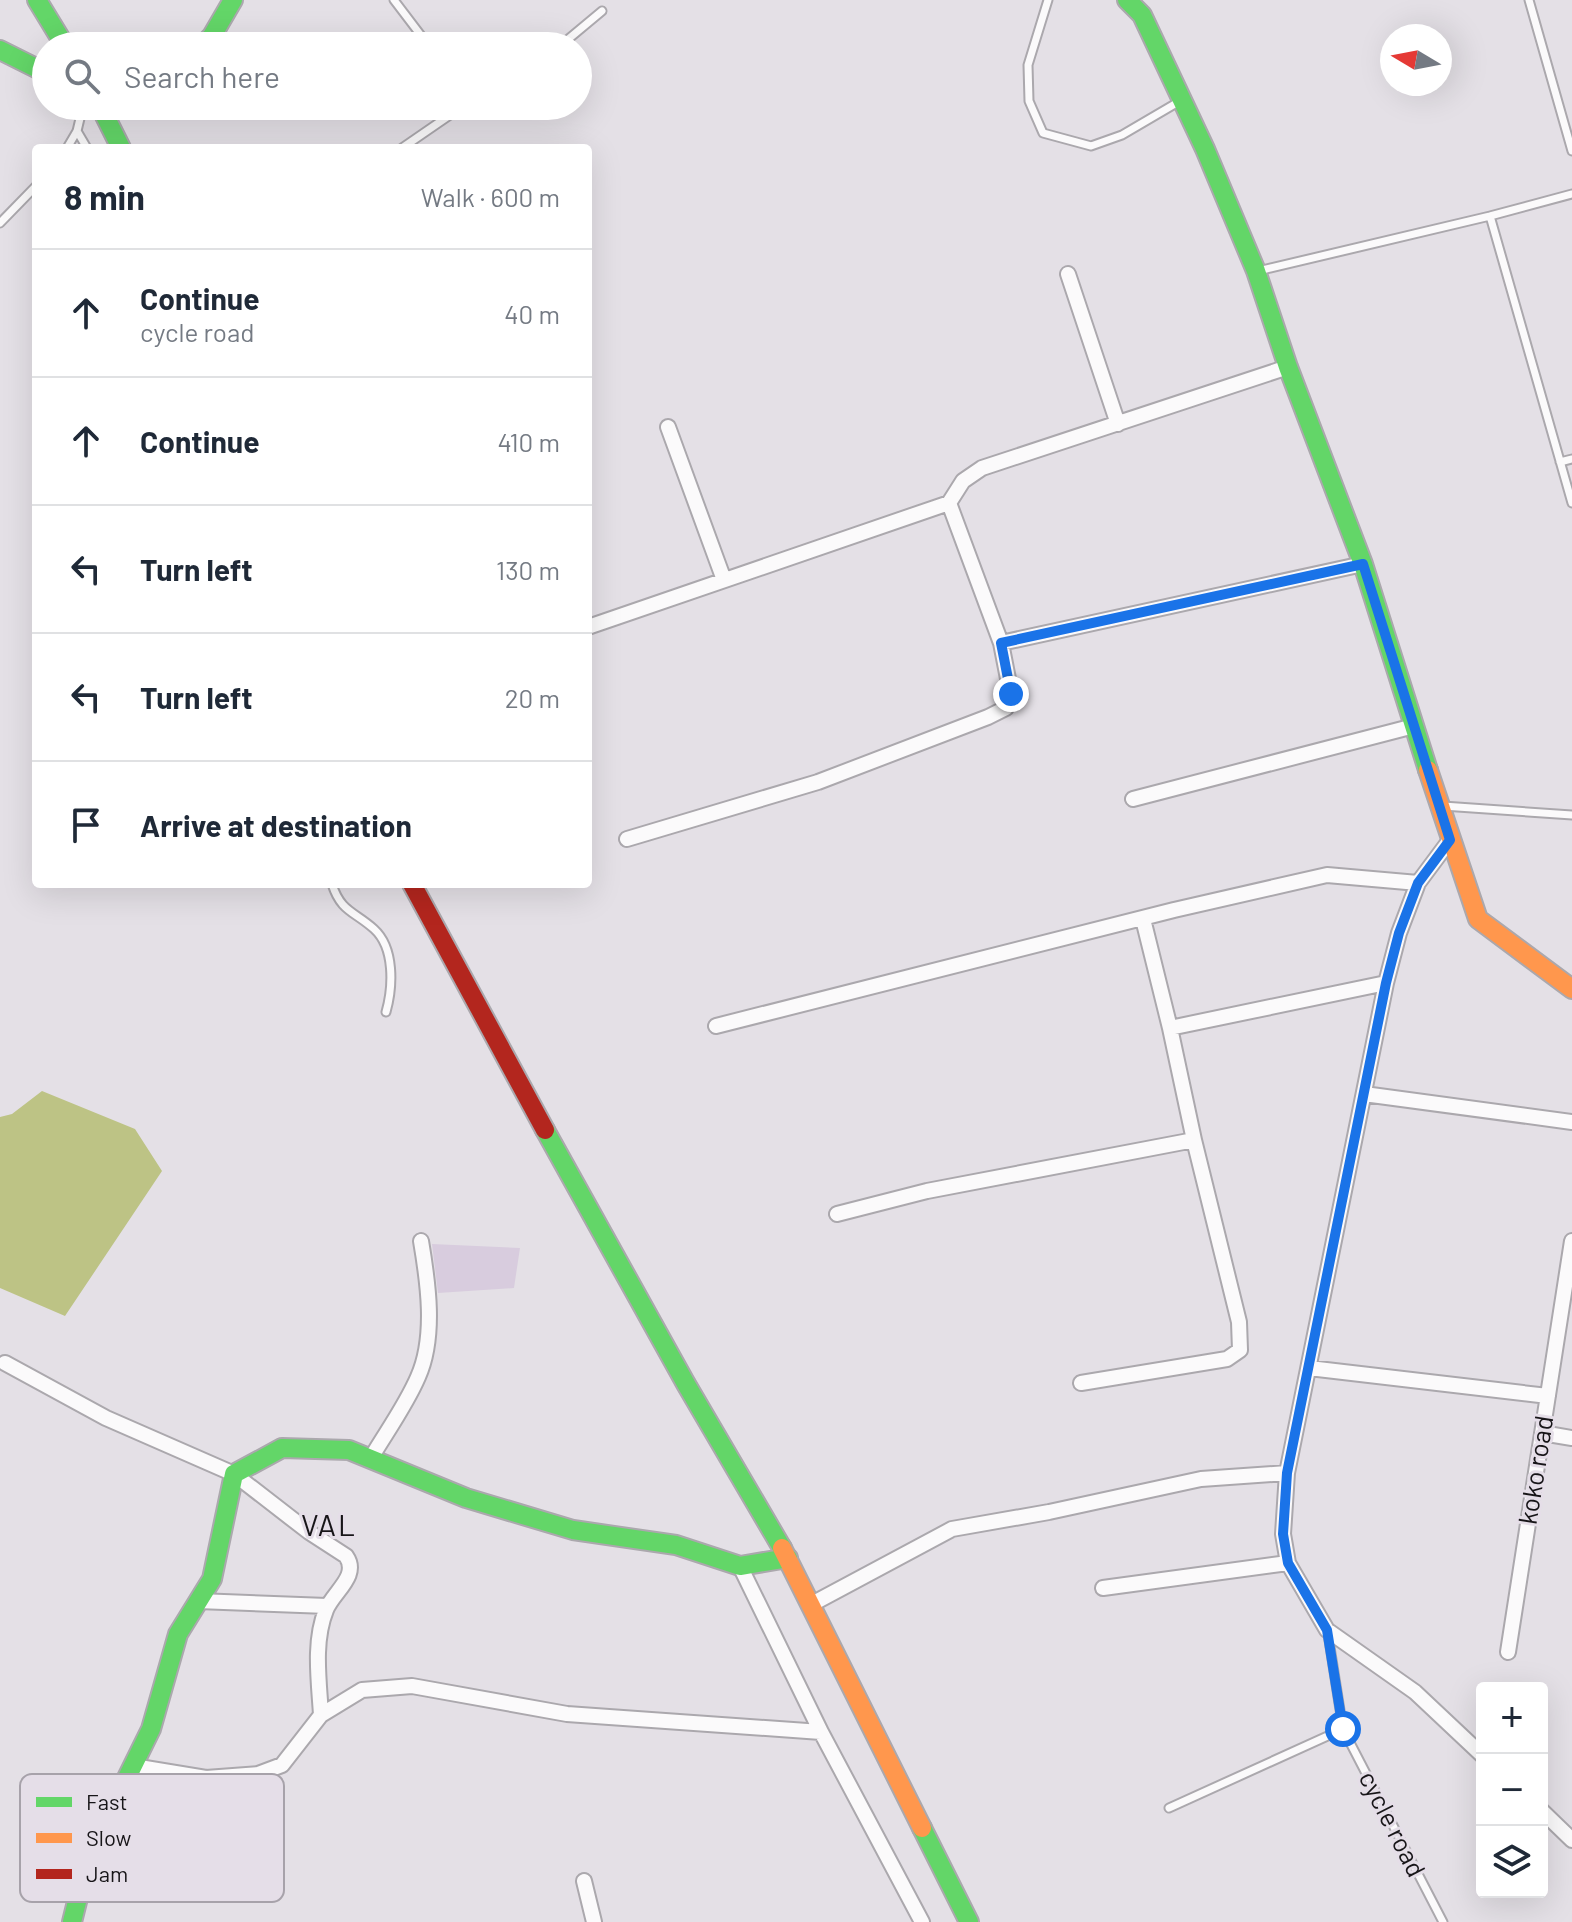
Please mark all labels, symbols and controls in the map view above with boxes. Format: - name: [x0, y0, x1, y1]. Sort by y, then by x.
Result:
- north arrow: [1380, 24, 1452, 96]
- search box: [32, 32, 592, 120]
- icon: search: [60, 54, 104, 98]
- text: Search here: [124, 58, 280, 94]
- text: 8 min: [64, 176, 145, 217]
- text: Walk · 600 m: [421, 181, 560, 212]
- text: Continue: [140, 280, 260, 316]
- icon: ahead: [64, 291, 108, 335]
- text: 40 m: [504, 298, 560, 329]
- text: cycle road: [140, 316, 254, 347]
- icon: ahead: [64, 419, 108, 463]
- text: Continue: [140, 423, 260, 459]
- text: 410 m: [498, 426, 560, 457]
- icon: left: [64, 547, 108, 591]
- text: Turn left: [140, 551, 253, 587]
- text: 130 m: [496, 554, 560, 585]
- icon: left: [64, 675, 108, 719]
- route end: [993, 676, 1029, 712]
- text: Turn left: [140, 679, 253, 715]
- text: 20 m: [505, 682, 560, 713]
- icon: arrive: [64, 803, 108, 847]
- text: Arrive at destination: [140, 807, 412, 843]
- street label: koko road: [1511, 1413, 1558, 1526]
- district label: VAL: [301, 1506, 357, 1542]
- map controls: [1476, 1682, 1548, 1898]
- button: +: [1476, 1682, 1548, 1754]
- route start: [1325, 1711, 1361, 1747]
- button: −: [1476, 1754, 1548, 1826]
- street label: cycle road: [1354, 1765, 1433, 1881]
- legend: [20, 1774, 284, 1902]
- text: Fast: [86, 1788, 128, 1814]
- text: Slow: [86, 1824, 131, 1850]
- button: layers: [1476, 1826, 1548, 1898]
- text: Jam: [86, 1860, 128, 1886]

